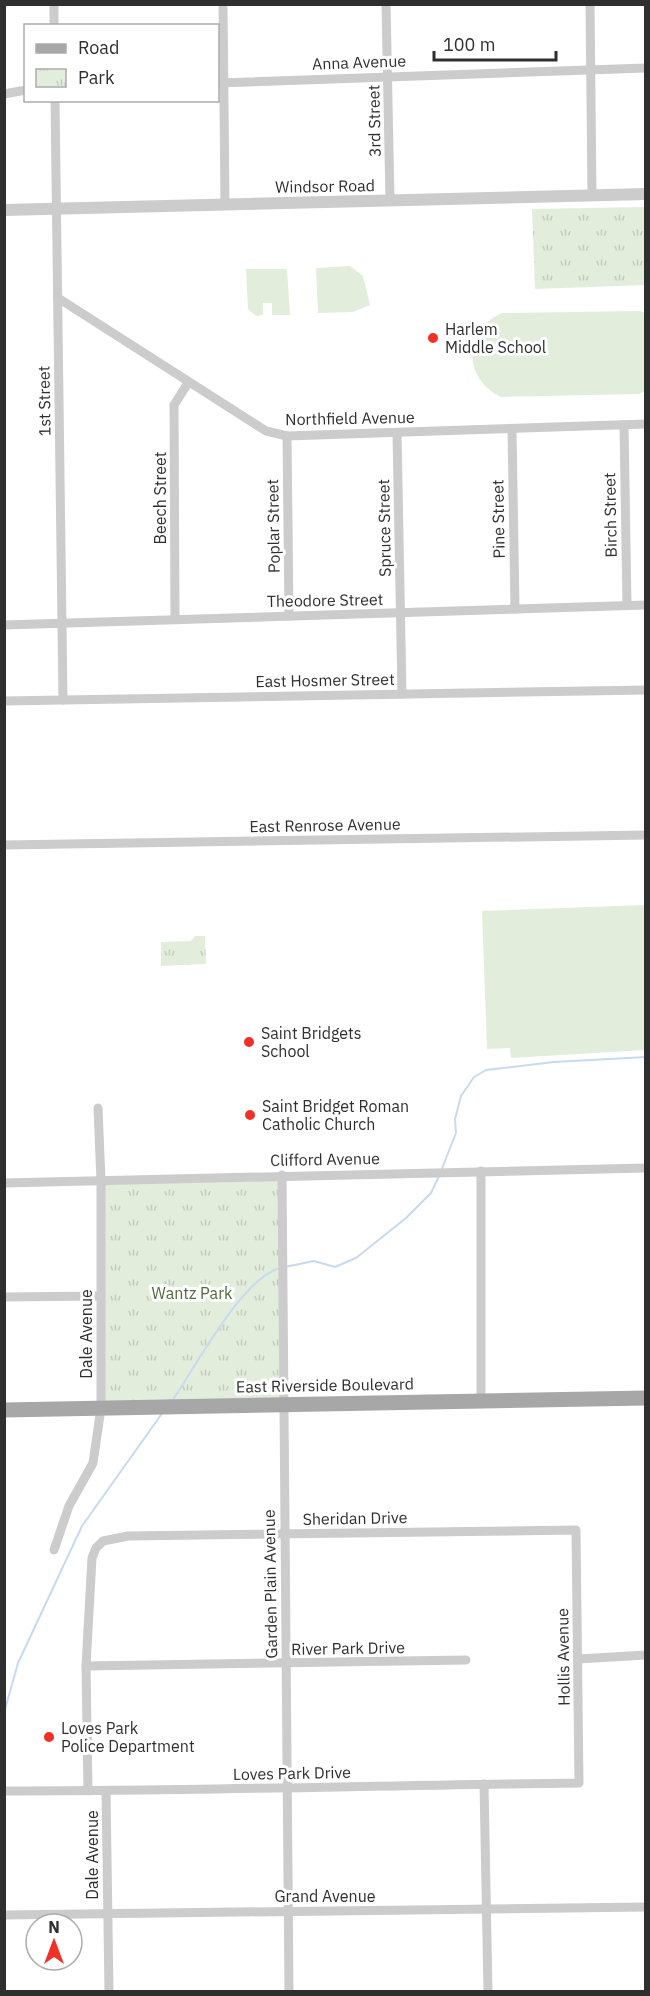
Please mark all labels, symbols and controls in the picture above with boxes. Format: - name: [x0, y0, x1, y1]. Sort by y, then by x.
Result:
- legend: [24, 24, 219, 102]
- scale bar: [434, 24, 556, 62]
- text: 100 m: [443, 33, 495, 56]
- text: Road: [78, 36, 119, 59]
- street label: Anna Avenue: [312, 50, 407, 74]
- text: Park: [78, 66, 115, 89]
- street label: 3rd Street: [363, 85, 385, 157]
- street label: Windsor Road: [275, 175, 375, 197]
- place label: Harlem Middle School: [445, 319, 546, 357]
- marker: Harlem Middle School: [426, 331, 440, 345]
- street label: 1st Street: [33, 366, 55, 436]
- street label: Northfield Avenue: [285, 407, 415, 429]
- street label: Beech Street: [150, 452, 170, 544]
- street label: Birch Street: [599, 472, 621, 558]
- street label: Poplar Street: [262, 479, 284, 573]
- street label: Spruce Street: [373, 479, 395, 577]
- street label: Pine Street: [487, 479, 509, 559]
- street label: Theodore Street: [267, 589, 383, 611]
- street label: East Hosmer Street: [255, 669, 395, 691]
- street label: East Renrose Avenue: [249, 814, 401, 836]
- place label: Saint Bridgets School: [261, 1023, 361, 1061]
- marker: Saint Bridgets School: [242, 1035, 256, 1049]
- place label: Saint Bridget Roman Catholic Church: [262, 1096, 409, 1134]
- marker: Saint Bridget Roman Catholic Church: [243, 1108, 257, 1122]
- street label: Clifford Avenue: [270, 1148, 380, 1170]
- park label: Wantz Park: [152, 1283, 233, 1303]
- street label: Dale Avenue: [76, 1289, 96, 1379]
- street label: East Riverside Boulevard: [236, 1373, 414, 1397]
- street label: Sheridan Drive: [302, 1507, 408, 1529]
- street label: Garden Plain Avenue: [259, 1509, 281, 1659]
- street label: Hollis Avenue: [552, 1608, 574, 1706]
- street label: River Park Drive: [291, 1637, 405, 1659]
- place label: Loves Park Police Department: [61, 1718, 195, 1756]
- marker: Loves Park Police Department: [42, 1730, 56, 1744]
- street label: Loves Park Drive: [233, 1762, 351, 1784]
- street label: Dale Avenue: [82, 1810, 102, 1900]
- street label: Grand Avenue: [274, 1886, 376, 1906]
- north arrow: [24, 1912, 84, 1972]
- text: N: [48, 1917, 60, 1937]

